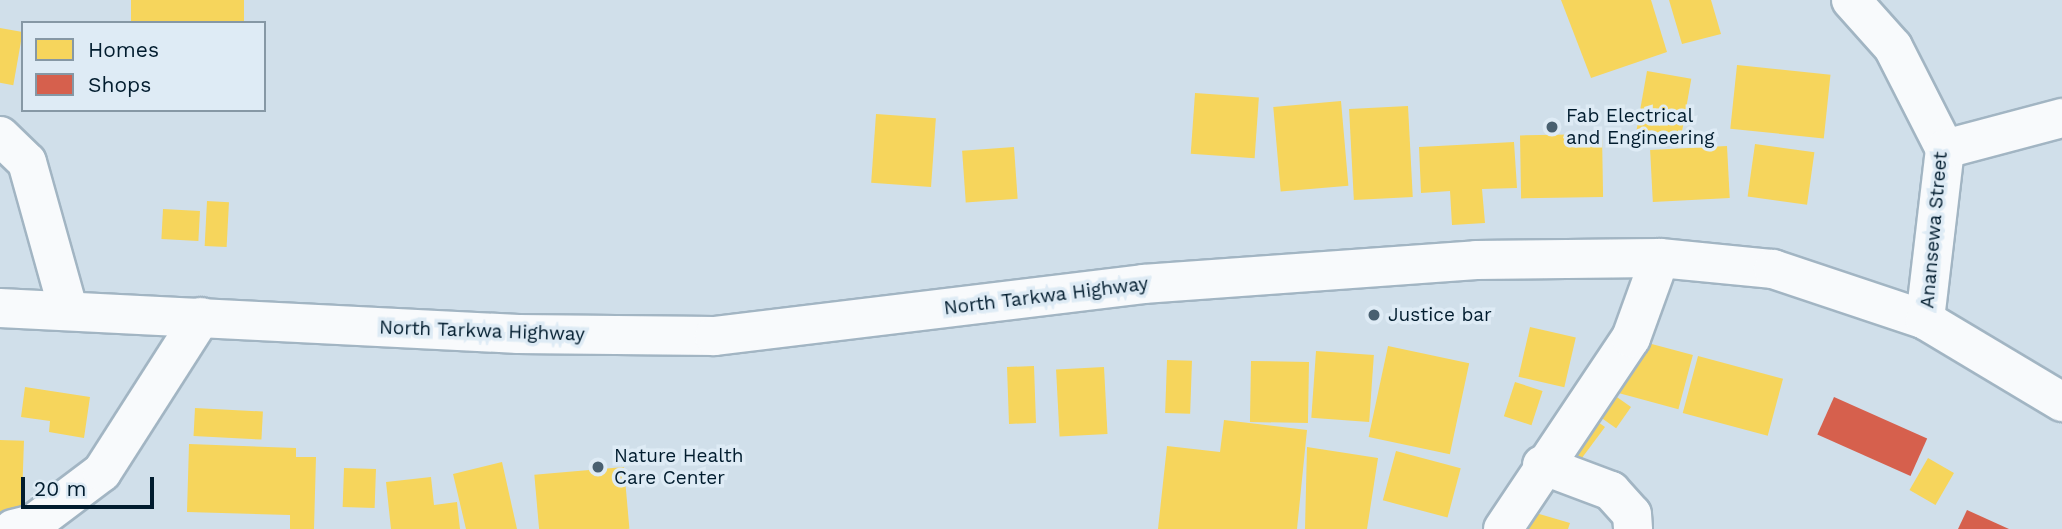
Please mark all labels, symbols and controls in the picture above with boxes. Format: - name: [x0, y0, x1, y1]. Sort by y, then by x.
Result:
- legend: [21, 21, 266, 112]
- text: Homes: [88, 37, 159, 62]
- text: Shops: [88, 72, 151, 97]
- place label: Fab Electrical and Engineering: [1566, 105, 1714, 149]
- marker: Fab Electrical and Engineering: [1544, 119, 1560, 135]
- street label: Anansewa Street: [1916, 150, 1952, 310]
- street label: North Tarkwa Highway: [942, 272, 1150, 320]
- place label: Justice bar: [1388, 304, 1492, 326]
- marker: Justice bar: [1366, 307, 1382, 323]
- street label: North Tarkwa Highway: [378, 316, 586, 346]
- place label: Nature Health Care Center: [614, 445, 743, 489]
- marker: Nature Health Care Center: [588, 457, 608, 477]
- scale bar: [24, 462, 158, 506]
- text: 20 m: [34, 476, 86, 501]

